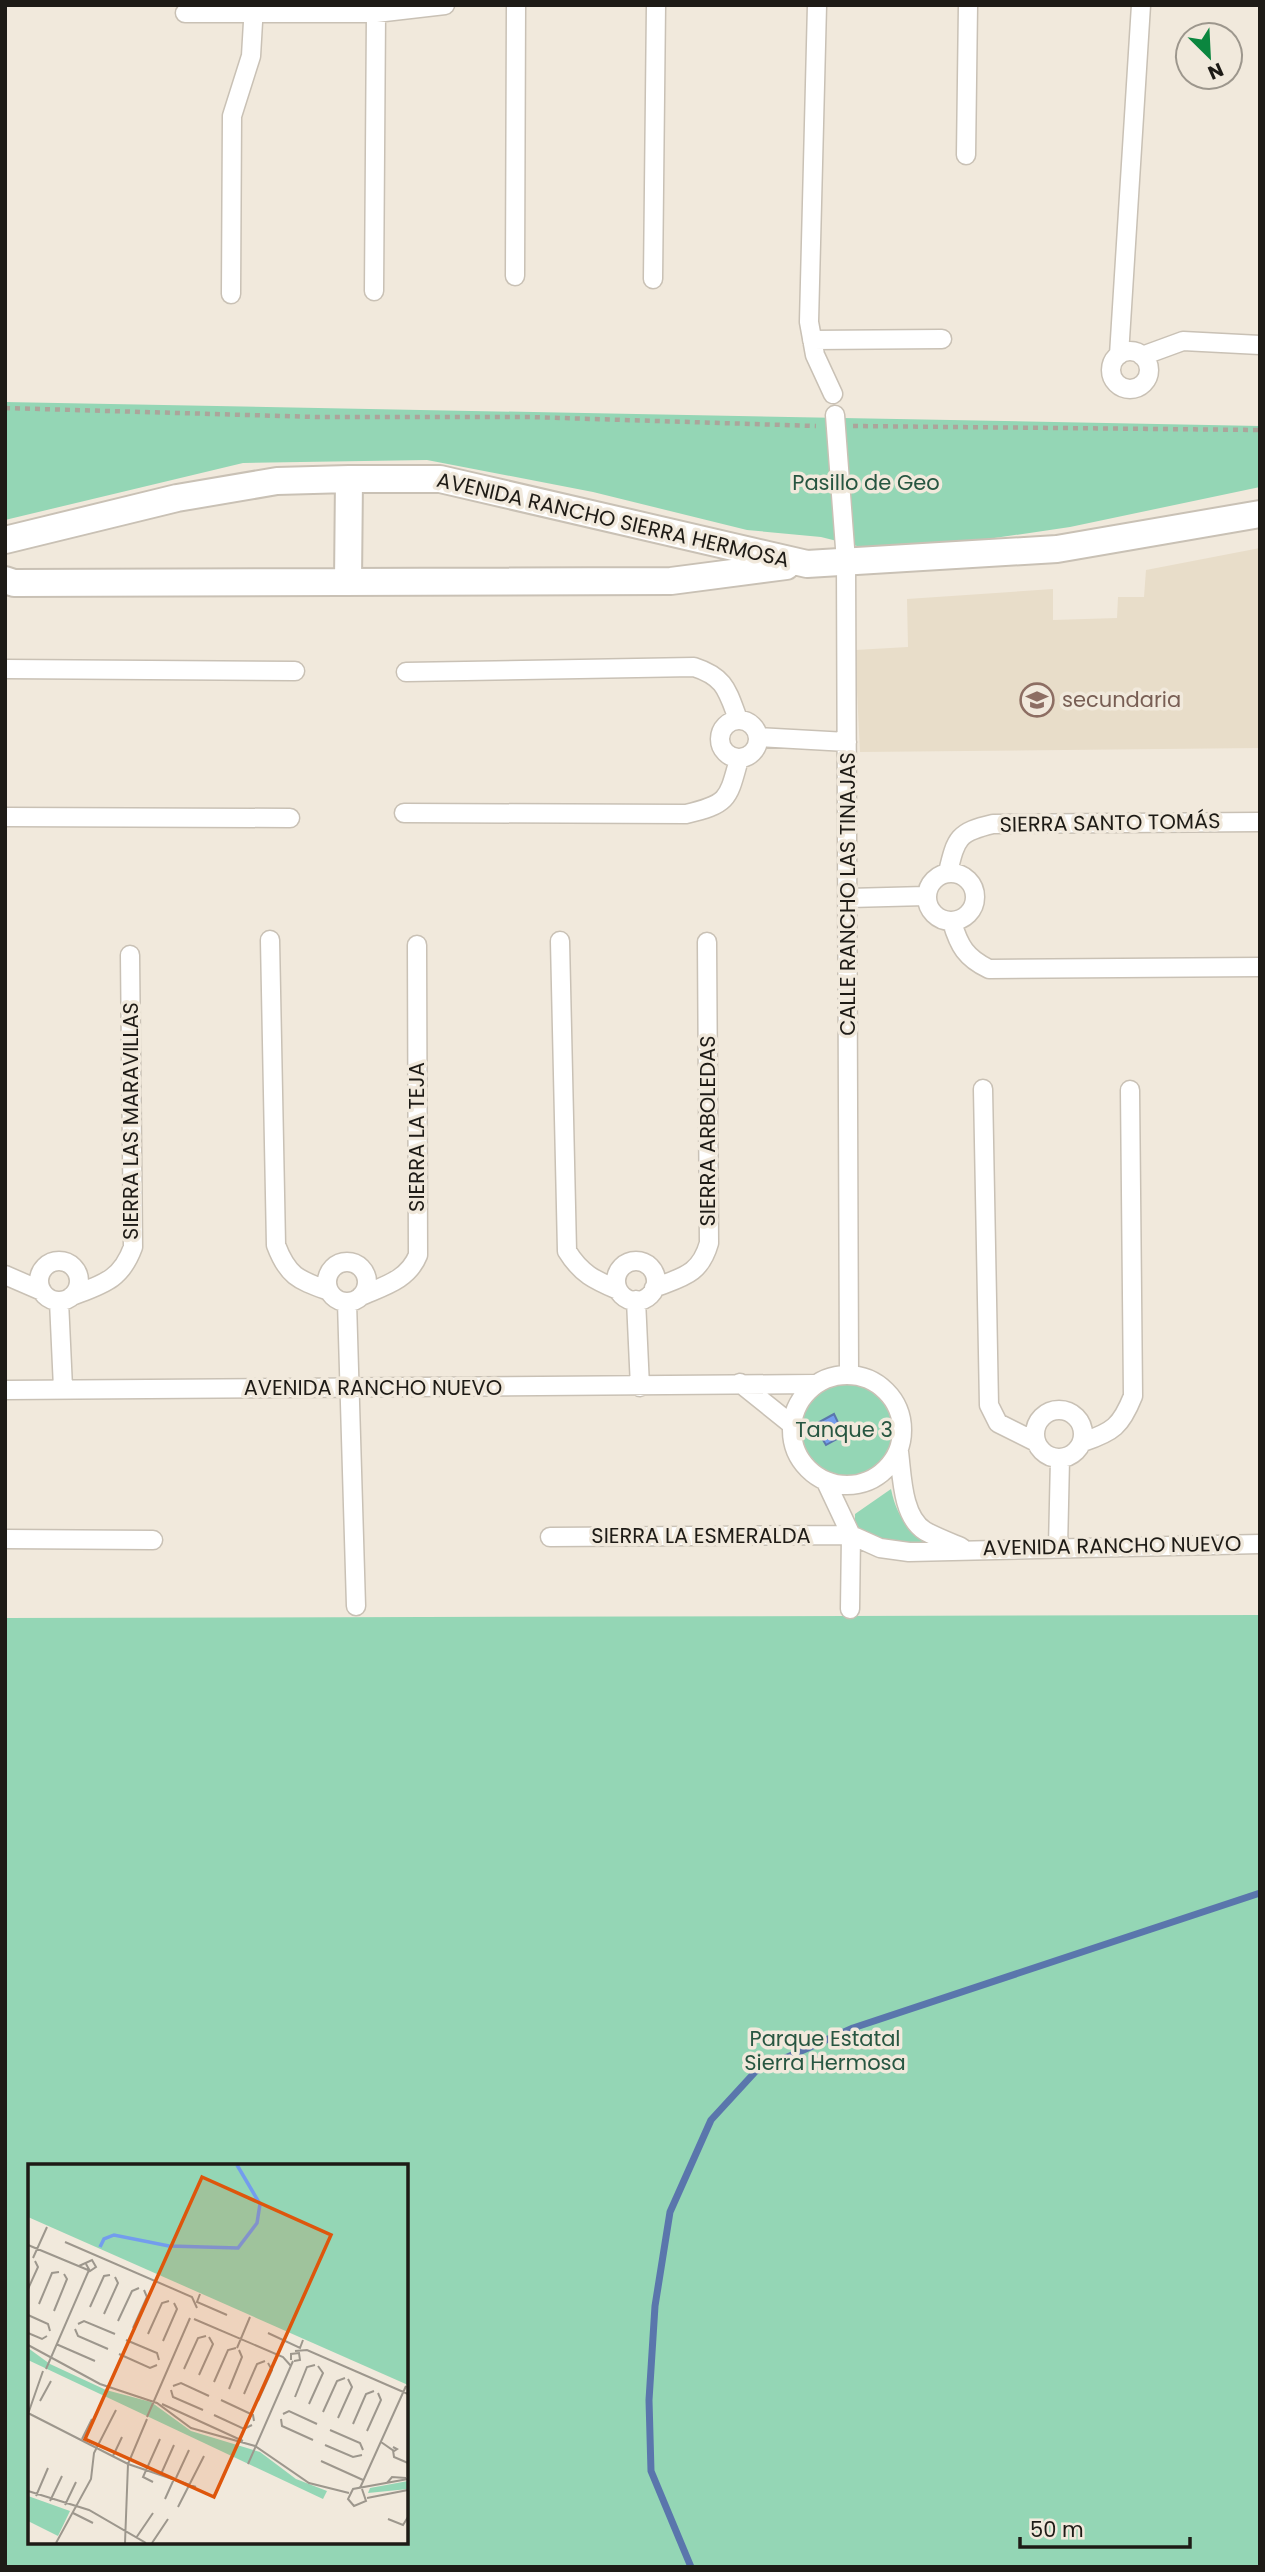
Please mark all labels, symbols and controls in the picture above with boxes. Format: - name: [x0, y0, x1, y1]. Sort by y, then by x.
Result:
- north arrow: [1174, 21, 1244, 91]
- text: N: [1204, 56, 1228, 86]
- street label: AVENIDA RANCHO SIERRA HERMOSA: [434, 465, 792, 574]
- park label: Pasillo de Geo: [792, 468, 940, 497]
- school or university icon: secundaria: [1018, 681, 1056, 719]
- place label: secundaria: [1062, 685, 1181, 714]
- street label: CALLE RANCHO LAS TINAJAS: [833, 752, 862, 1036]
- street label: SIERRA SANTO TOMÁS: [999, 806, 1221, 839]
- street label: SIERRA LAS MARAVILLAS: [116, 1002, 145, 1240]
- street label: SIERRA ARBOLEDAS: [693, 1035, 722, 1227]
- street label: SIERRA LA TEJA: [402, 1062, 431, 1212]
- street label: AVENIDA RANCHO NUEVO: [244, 1373, 502, 1402]
- park label: Tanque 3: [795, 1415, 893, 1444]
- street label: SIERRA LA ESMERALDA: [591, 1521, 811, 1550]
- street label: AVENIDA RANCHO NUEVO: [982, 1529, 1242, 1562]
- park label: Parque Estatal Sierra Hermosa: [744, 2024, 906, 2077]
- inset map: [28, 2164, 408, 2544]
- scale bar: [1020, 2506, 1190, 2550]
- text: 50 m: [1030, 2515, 1084, 2544]

